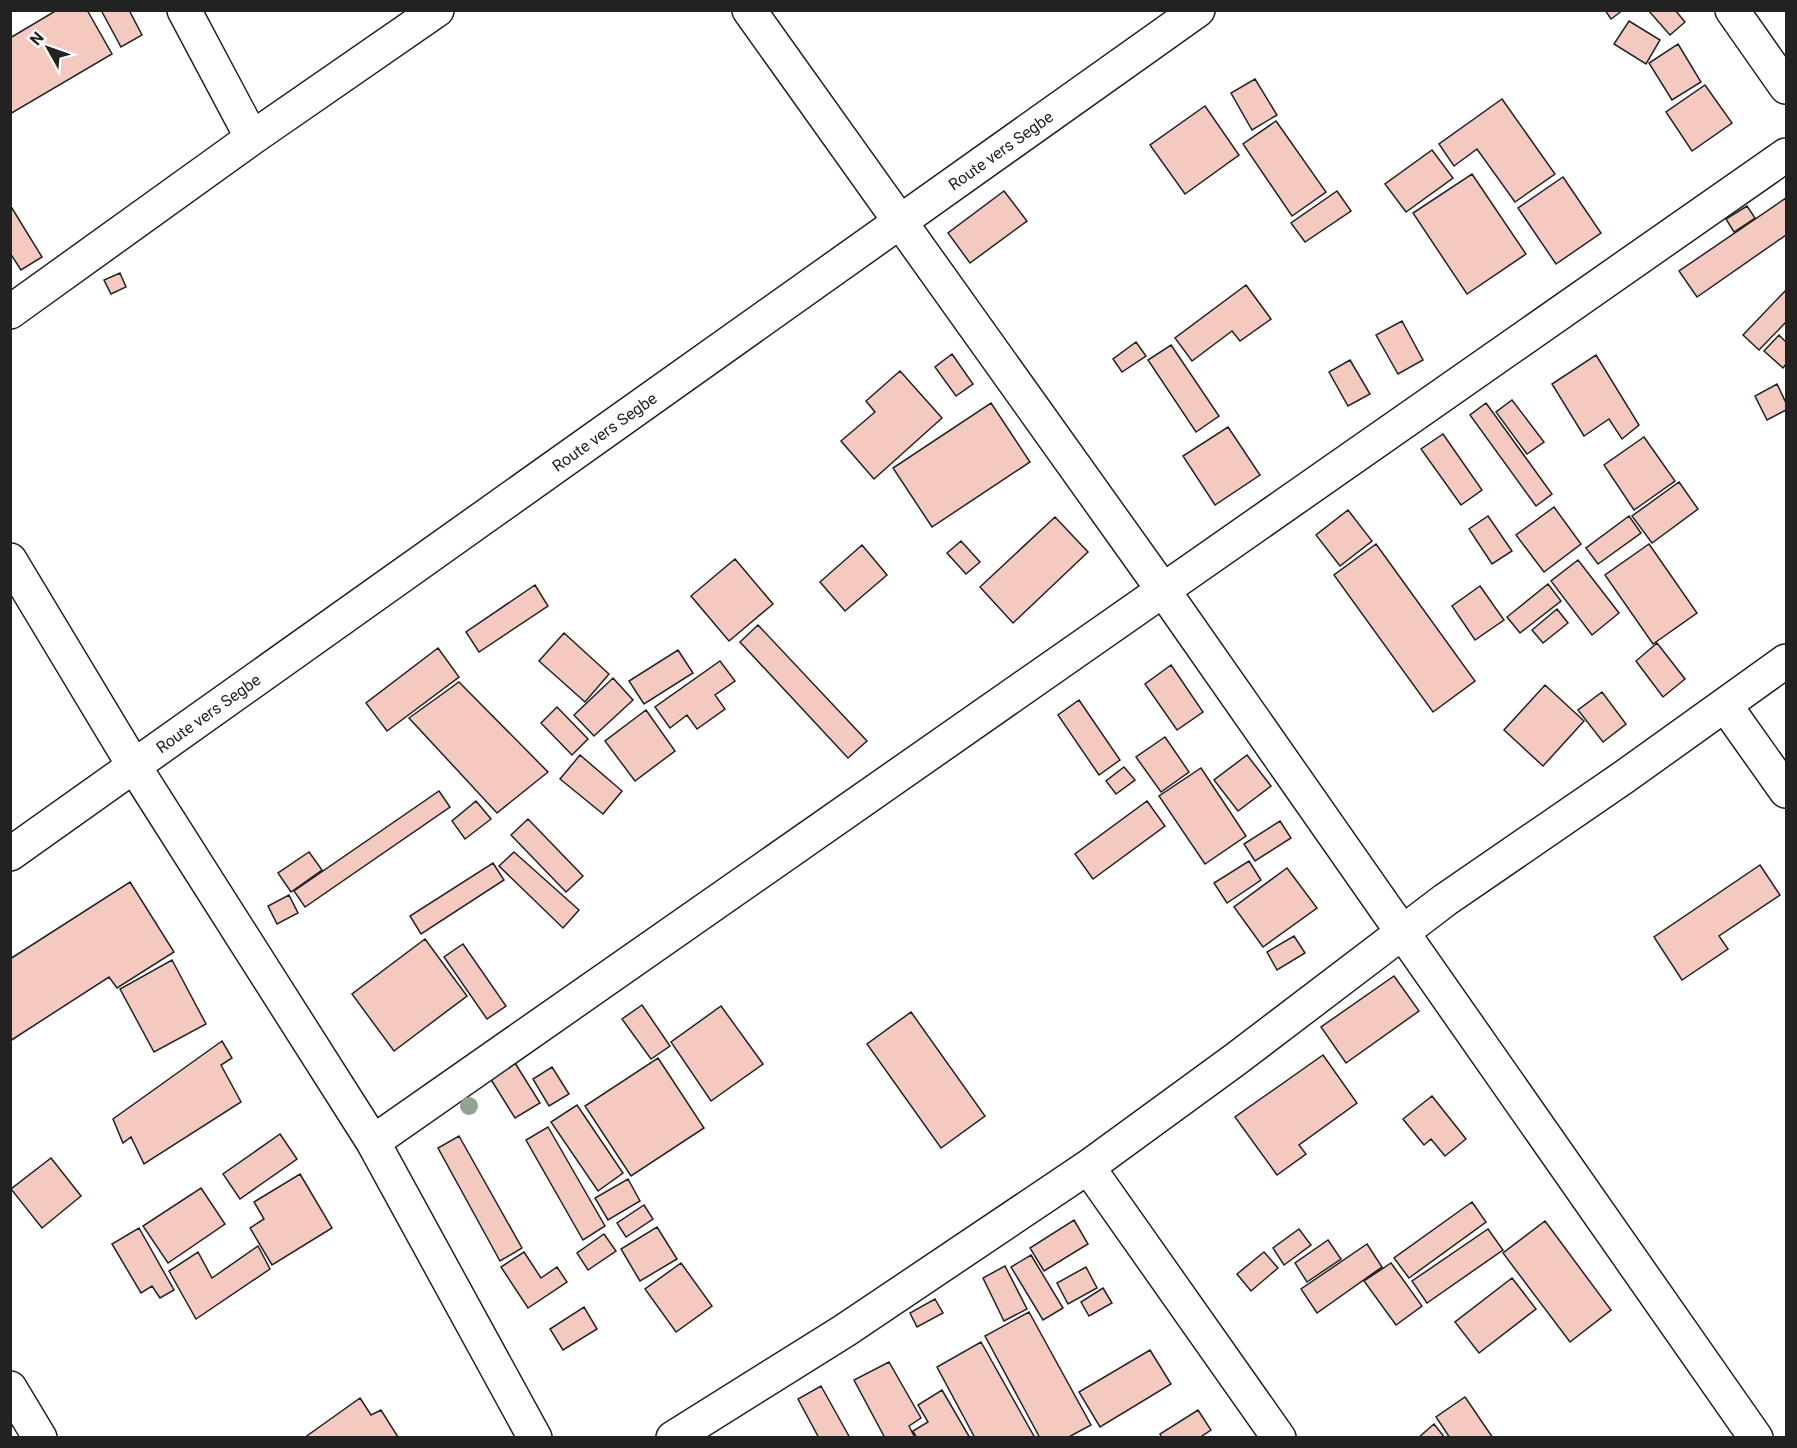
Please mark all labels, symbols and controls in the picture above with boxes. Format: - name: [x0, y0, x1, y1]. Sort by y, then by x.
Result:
- north arrow: [18, 18, 78, 78]
- text: N: [26, 28, 48, 49]
- street label: Route vers Segbe: [945, 107, 1056, 194]
- street label: Route vers Segbe: [548, 388, 660, 475]
- street label: Route vers Segbe: [152, 670, 264, 757]

